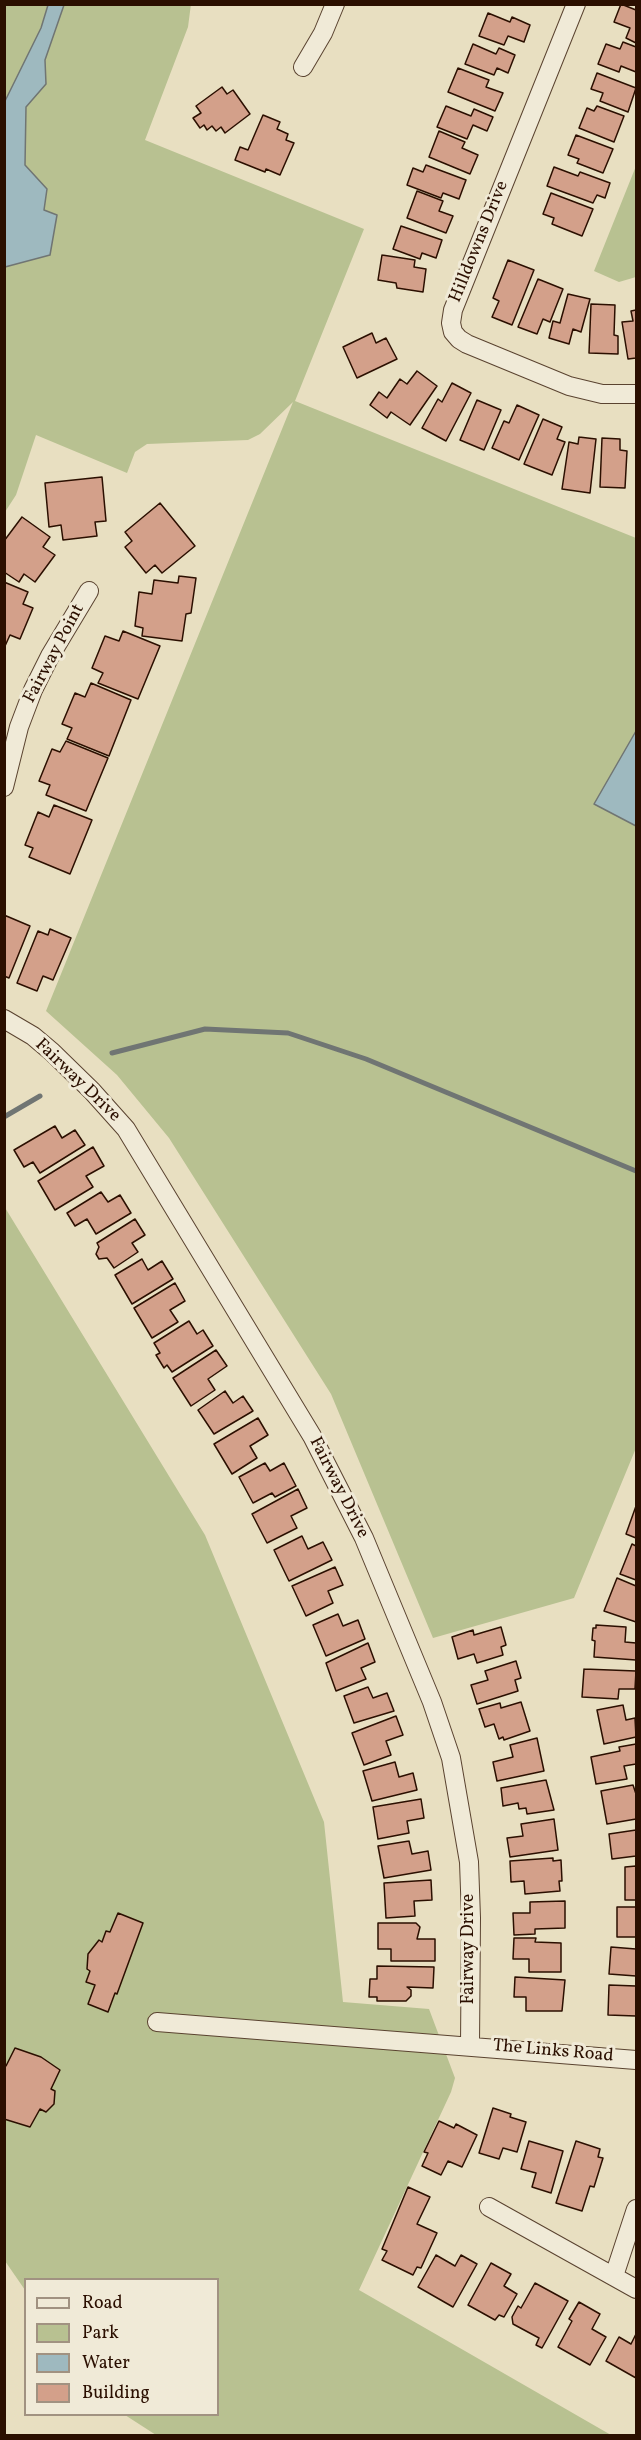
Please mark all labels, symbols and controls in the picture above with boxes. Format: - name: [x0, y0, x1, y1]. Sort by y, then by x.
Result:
- street label: Hilldowns Drive: [446, 178, 514, 306]
- street label: Fairway Point: [20, 601, 90, 707]
- street label: Fairway Drive: [30, 1035, 124, 1127]
- street label: Fairway Drive: [303, 1434, 373, 1542]
- street label: Fairway Drive: [459, 1894, 481, 2004]
- street label: The Links Road: [492, 2036, 614, 2068]
- legend: [24, 2278, 219, 2416]
- text: Road: [82, 2291, 123, 2316]
- text: Park: [82, 2321, 119, 2346]
- text: Water: [82, 2351, 130, 2376]
- text: Building: [82, 2381, 150, 2406]

